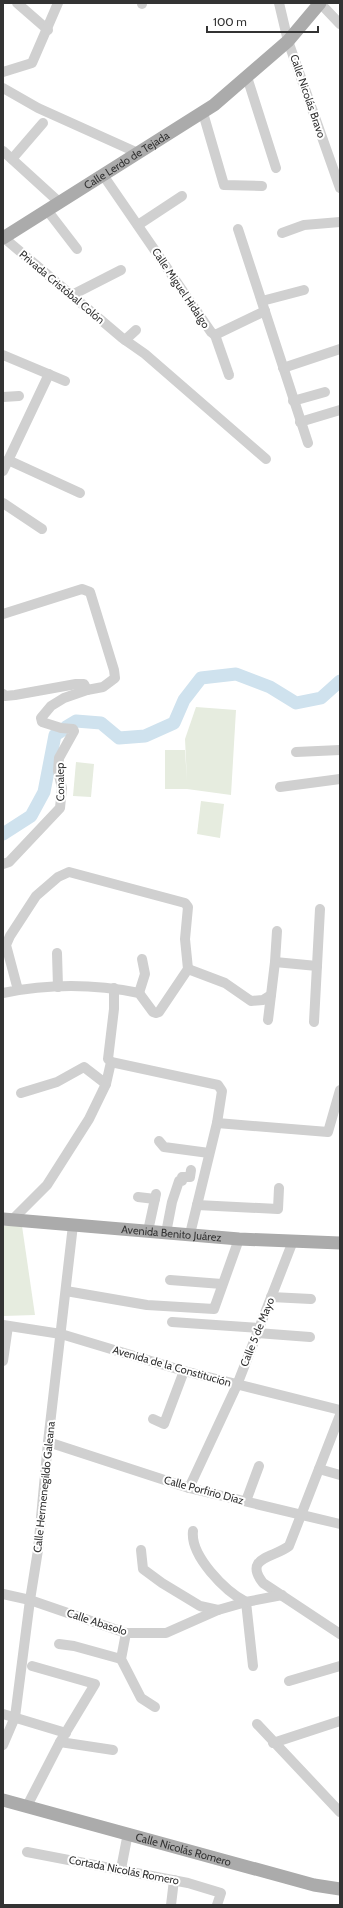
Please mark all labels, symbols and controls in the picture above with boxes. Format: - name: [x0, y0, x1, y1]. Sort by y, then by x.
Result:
- scale bar: [207, 8, 318, 34]
- text: 100 m: [213, 14, 247, 29]
- street label: Calle Nicolás Bravo: [287, 52, 329, 140]
- street label: Calle Lerdo de Tejada: [81, 128, 172, 192]
- street label: Calle Miguel Hidalgo: [149, 245, 213, 331]
- street label: Privada Cristóbal Colón: [16, 247, 108, 327]
- street label: Conalep: [53, 763, 67, 801]
- street label: Avenida Benito Juárez: [121, 1222, 222, 1244]
- street label: Calle 5 de Mayo: [237, 1295, 277, 1369]
- street label: Avenida de la Constitución: [111, 1342, 233, 1390]
- street label: Calle Hermenegildo Galeana: [30, 1420, 58, 1553]
- street label: Calle Porfirio Díaz: [163, 1473, 245, 1507]
- street label: Calle Abasolo: [65, 1606, 129, 1638]
- street label: Calle Nicolás Romero: [134, 1830, 233, 1869]
- street label: Cortada Nicolás Romero: [68, 1852, 180, 1888]

